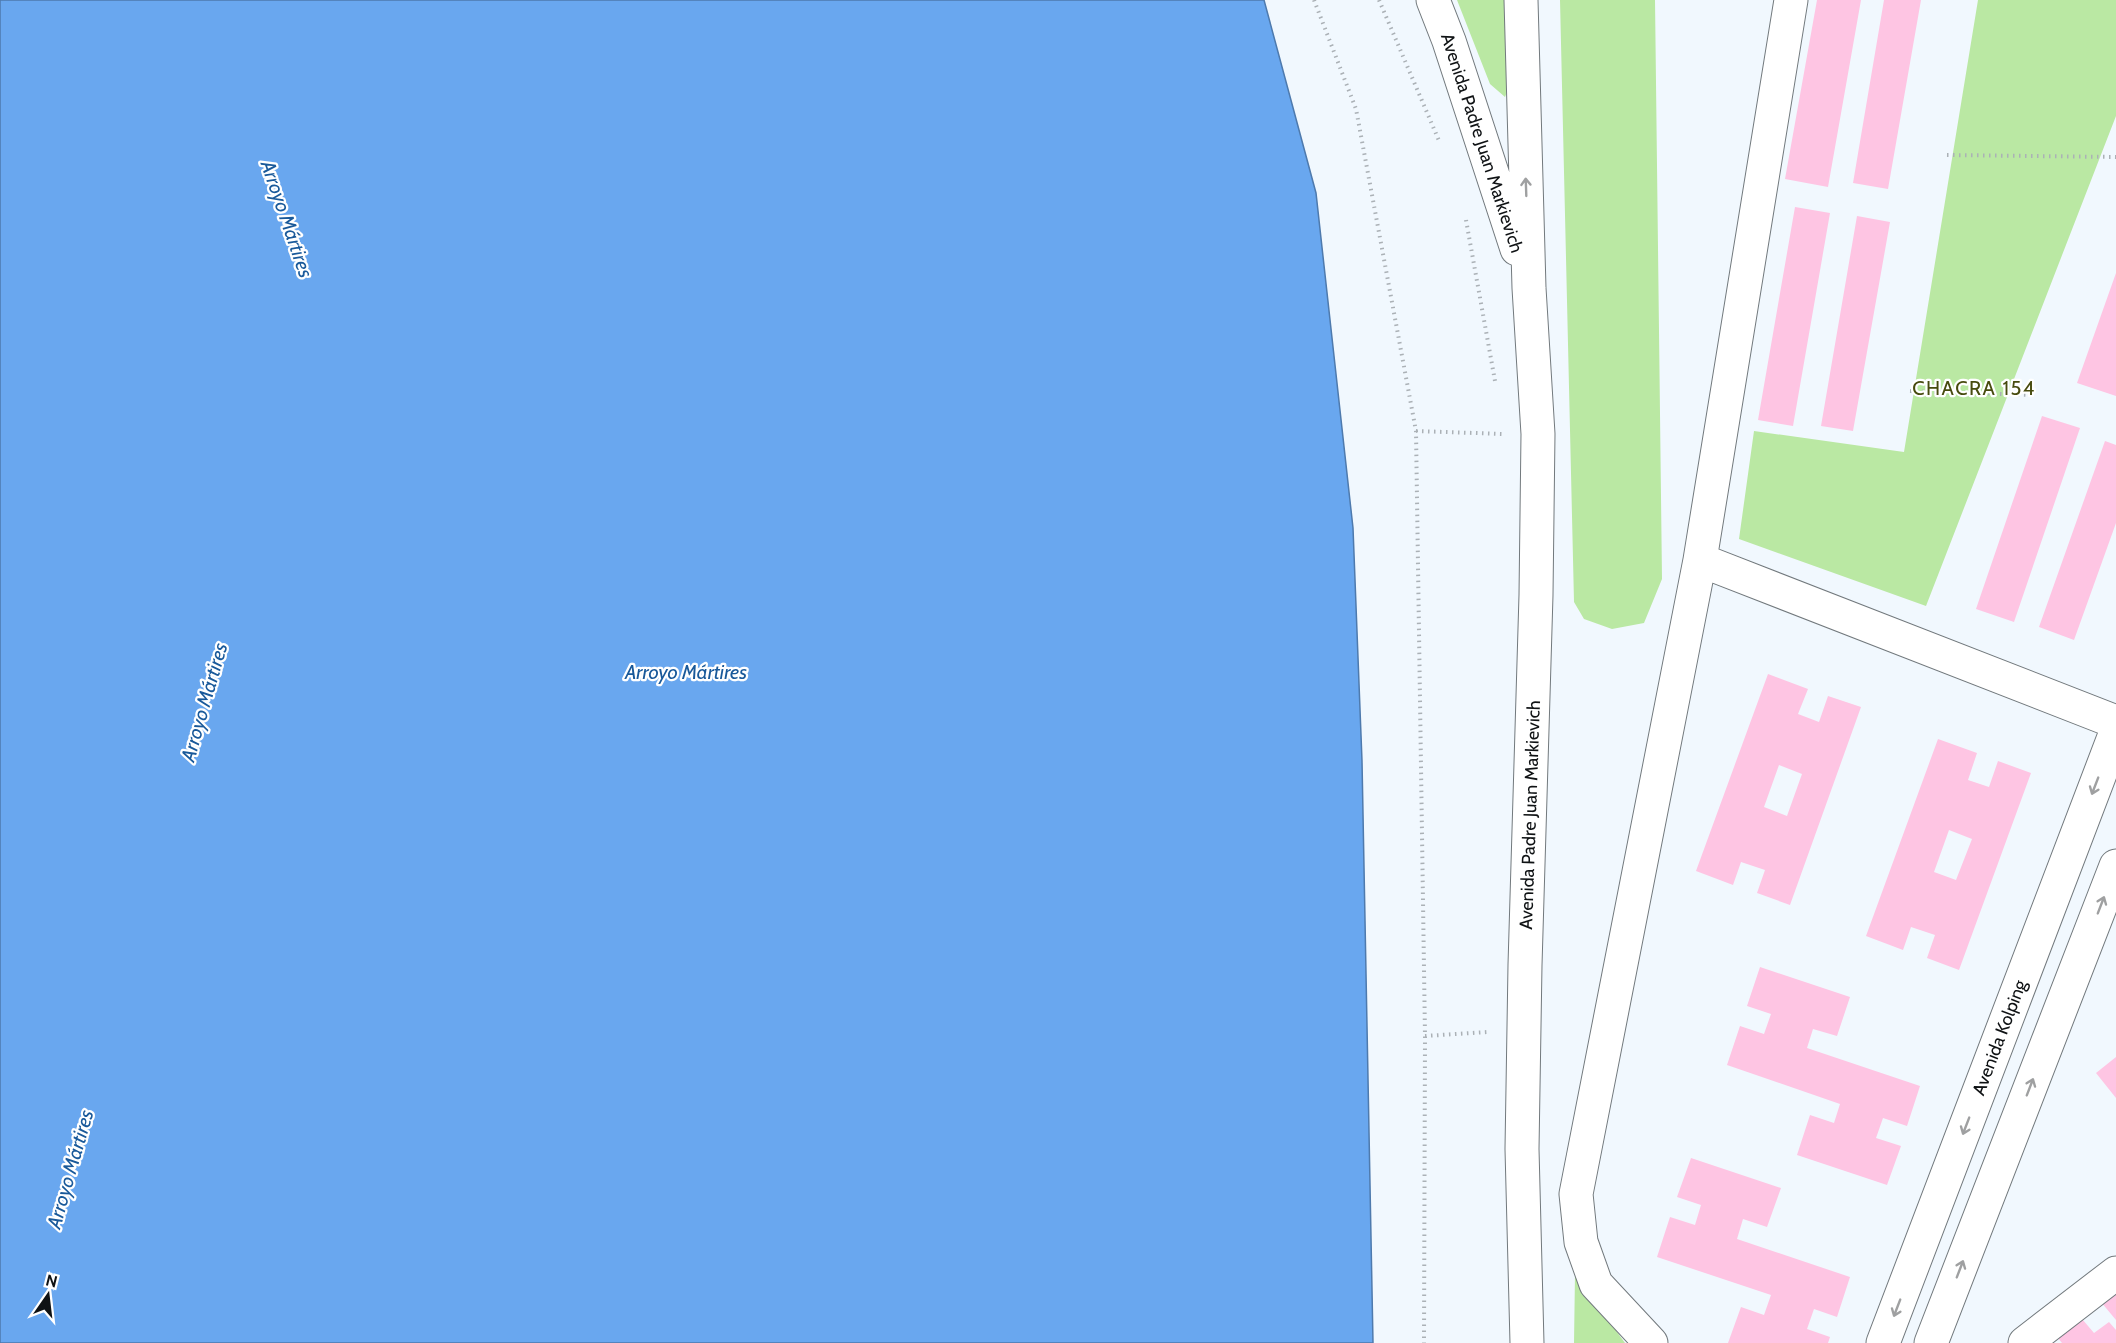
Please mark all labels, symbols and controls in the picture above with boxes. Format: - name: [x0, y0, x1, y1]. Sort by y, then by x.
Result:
- street label: Avenida Padre Juan Markievich: [1436, 31, 1528, 255]
- water label: Arroyo Mártires: [255, 156, 318, 281]
- one-way arrow: [1520, 178, 1532, 198]
- district label: CHACRA 154: [1912, 376, 2036, 400]
- water label: Arroyo Mártires: [175, 640, 232, 765]
- water label: Arroyo Mártires: [624, 660, 747, 684]
- street label: Avenida Padre Juan Markievich: [1515, 700, 1545, 930]
- one-way arrow: [2089, 776, 2100, 795]
- one-way arrow: [2096, 896, 2107, 915]
- street label: Avenida Kolping: [1968, 976, 2032, 1098]
- one-way arrow: [2025, 1078, 2036, 1097]
- water label: Arroyo Mártires: [41, 1107, 98, 1232]
- one-way arrow: [1960, 1116, 1971, 1134]
- one-way arrow: [1955, 1260, 1966, 1279]
- north arrow: [18, 1265, 78, 1325]
- text: N: [44, 1270, 59, 1292]
- one-way arrow: [1890, 1298, 1901, 1317]

